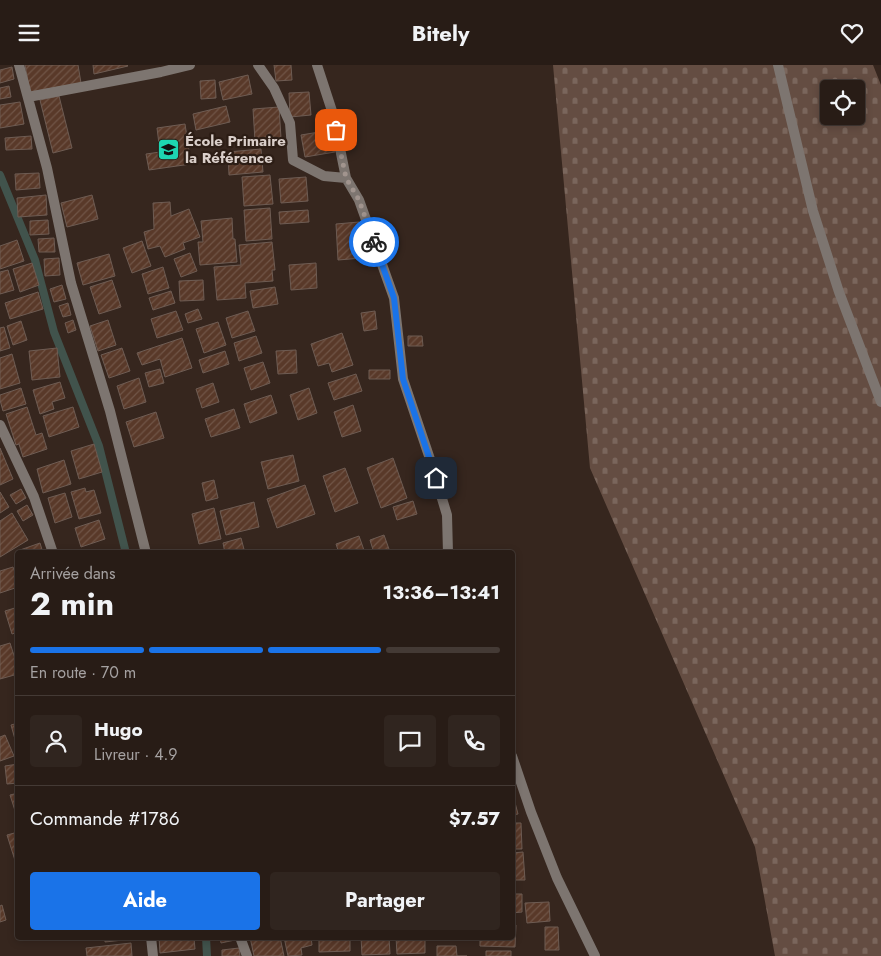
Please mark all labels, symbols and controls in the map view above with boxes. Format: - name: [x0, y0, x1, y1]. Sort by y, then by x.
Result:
- text: Bitely: [412, 17, 469, 49]
- icon: menu: [15, 19, 43, 47]
- icon: heart: [838, 19, 866, 47]
- map controls: [820, 80, 865, 125]
- button: locate: [820, 80, 865, 125]
- pin: [315, 109, 357, 151]
- icon: bag: [322, 116, 350, 144]
- place label: École Primaire la Référence: [185, 130, 286, 169]
- school or university icon: École Primaire la Référence: [157, 138, 181, 162]
- courier: [349, 217, 399, 267]
- icon: bike: [360, 228, 388, 256]
- pin: [415, 457, 457, 499]
- icon: home: [422, 464, 450, 492]
- text: Arrivée dans: [30, 562, 115, 585]
- text: 13:36–13:41: [382, 579, 500, 606]
- text: 2 min: [30, 581, 114, 627]
- text: En route · 70 m: [30, 661, 136, 684]
- button: person: [30, 715, 82, 767]
- button: chat: [384, 715, 436, 767]
- button: phone: [448, 715, 500, 767]
- text: Hugo: [94, 716, 143, 743]
- text: Livreur · 4.9: [94, 743, 178, 766]
- text: Commande #1786: [30, 805, 180, 832]
- text: $7.57: [449, 805, 500, 832]
- button: Aide: [30, 872, 260, 930]
- button: Partager: [270, 872, 500, 930]

